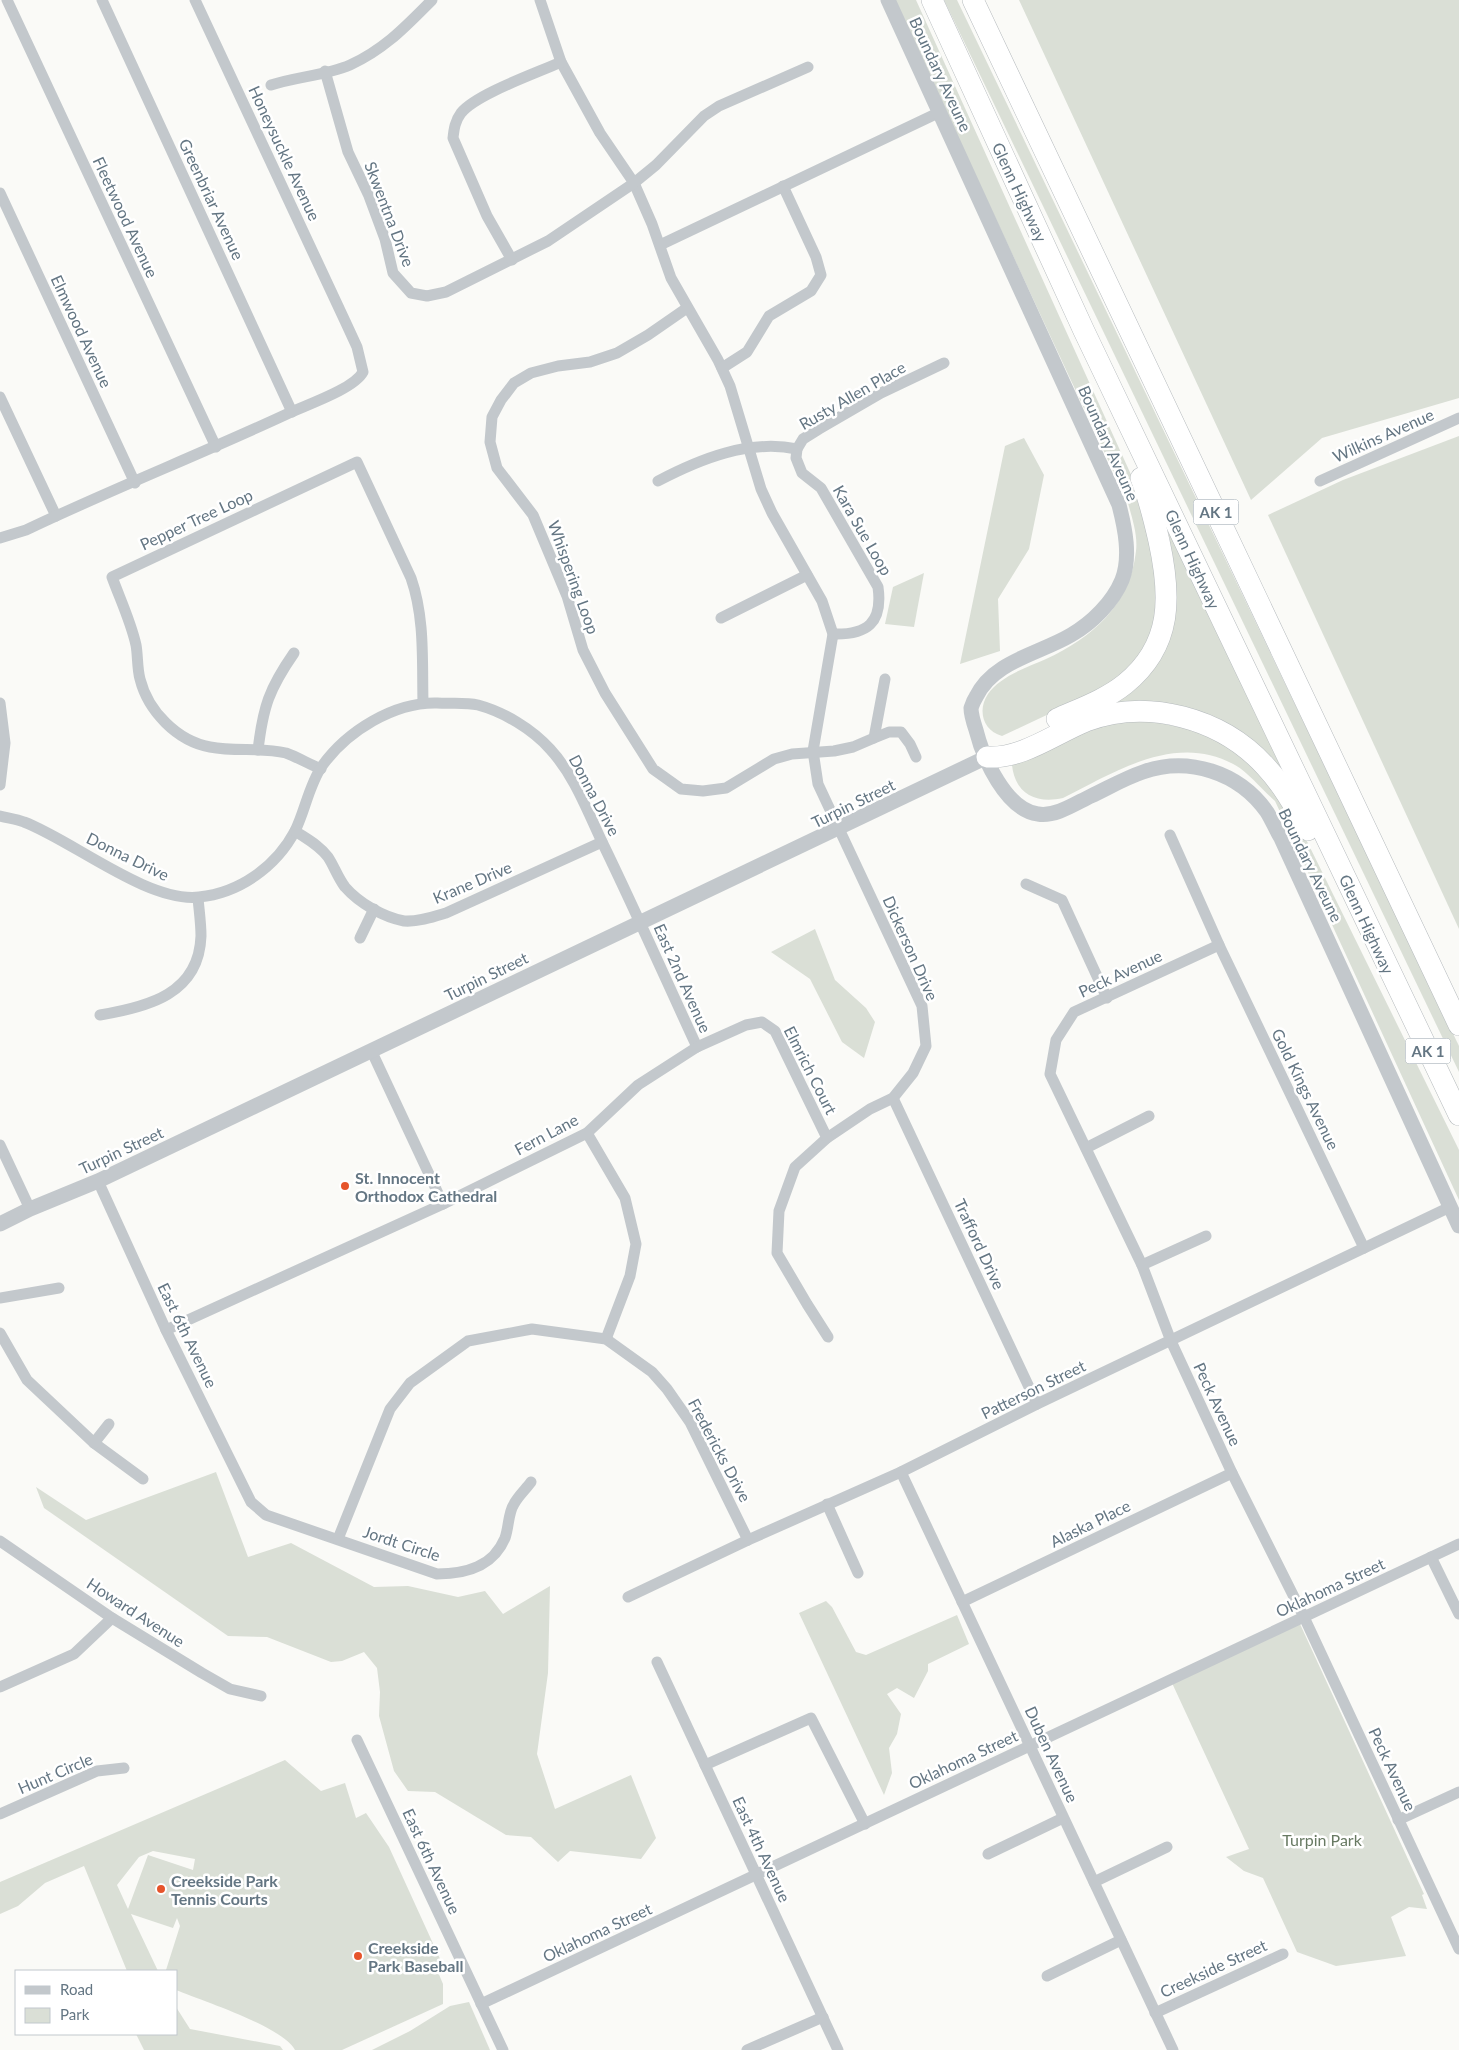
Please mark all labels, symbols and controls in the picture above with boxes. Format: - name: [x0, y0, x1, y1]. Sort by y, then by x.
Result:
- street label: Boundary Aveune: [906, 14, 976, 134]
- street label: Honeysuckle Avenue: [245, 83, 325, 223]
- street label: Greenbriar Avenue: [176, 135, 248, 263]
- street label: Glenn Highway: [989, 139, 1052, 245]
- street label: Fleetwood Avenue: [90, 153, 162, 281]
- street label: Skwentna Drive: [361, 159, 419, 269]
- street label: Elmwood Avenue: [48, 272, 116, 390]
- street label: Rusty Allen Place: [795, 357, 909, 433]
- street label: Boundary Aveune: [1075, 382, 1143, 504]
- street label: Wilkins Avenue: [1330, 404, 1436, 466]
- street label: Kara Sue Loop: [830, 482, 896, 578]
- street label: Pepper Tree Loop: [137, 485, 255, 553]
- road number: AK 1: [1194, 500, 1238, 524]
- street label: Glenn Highway: [1162, 506, 1225, 612]
- street label: Whispering Loop: [545, 518, 603, 636]
- street label: Donna Drive: [566, 751, 624, 839]
- street label: Turpin Street: [808, 775, 898, 831]
- street label: Boundary Aveune: [1275, 805, 1347, 925]
- street label: Donna Drive: [84, 828, 172, 884]
- street label: Krane Drive: [430, 857, 514, 907]
- street label: Glenn Highway: [1336, 871, 1399, 977]
- street label: Dickerson Drive: [879, 893, 943, 1003]
- street label: East 2nd Avenue: [650, 920, 716, 1036]
- street label: Peck Avenue: [1075, 945, 1165, 1001]
- street label: Turpin Street: [441, 948, 531, 1004]
- street label: Elmrich Court: [781, 1023, 841, 1118]
- street label: Gold Kings Avenue: [1268, 1025, 1344, 1153]
- road number: AK 1: [1406, 1038, 1450, 1064]
- street label: Fern Lane: [511, 1109, 581, 1159]
- street label: Turpin Street: [76, 1122, 166, 1178]
- place label: St. Innocent Orthodox Cathedral: [355, 1168, 497, 1205]
- marker: St. Innocent Orthodox Cathedral: [339, 1180, 351, 1192]
- street label: Trafford Drive: [951, 1196, 1009, 1292]
- street label: East 6th Avenue: [154, 1279, 222, 1391]
- street label: Patterson Street: [978, 1355, 1088, 1422]
- street label: Peck Avenue: [1190, 1359, 1246, 1449]
- street label: Fredericks Drive: [685, 1395, 755, 1505]
- street label: Alaska Place: [1047, 1495, 1133, 1551]
- street label: Jordt Circle: [361, 1522, 443, 1564]
- street label: Oklahoma Street: [1273, 1553, 1388, 1621]
- street label: Howard Avenue: [84, 1573, 188, 1651]
- street label: Duben Avenue: [1021, 1703, 1083, 1805]
- street label: Peck Avenue: [1365, 1724, 1421, 1814]
- street label: Oklahoma Street: [906, 1725, 1021, 1793]
- street label: Hunt Circle: [15, 1749, 95, 1797]
- street label: East 4th Avenue: [729, 1793, 795, 1905]
- street label: East 6th Avenue: [399, 1805, 465, 1917]
- park label: Turpin Park: [1282, 1830, 1363, 1849]
- place label: Creekside Park Tennis Courts: [171, 1871, 278, 1908]
- marker: Creekside Park Tennis Courts: [155, 1883, 167, 1895]
- street label: Oklahoma Street: [540, 1898, 655, 1966]
- street label: Creekside Street: [1157, 1935, 1270, 2001]
- place label: Creekside Park Baseball: [368, 1938, 463, 1975]
- marker: Creekside Park Baseball: [352, 1950, 364, 1962]
- legend: [15, 1970, 178, 2035]
- text: Road: [60, 1980, 93, 1998]
- text: Park: [60, 2005, 90, 2023]

